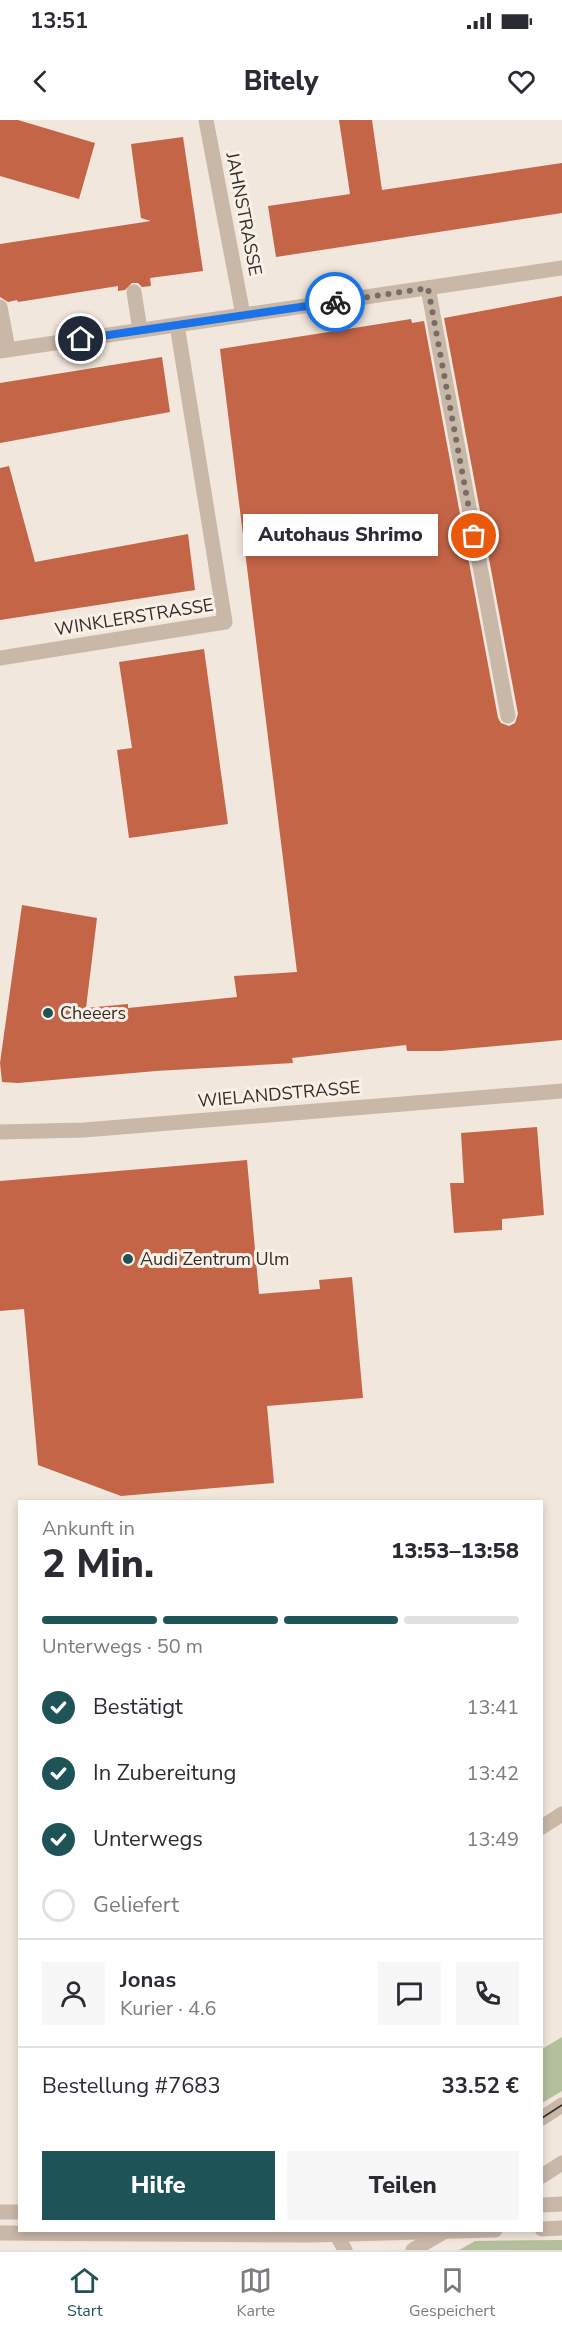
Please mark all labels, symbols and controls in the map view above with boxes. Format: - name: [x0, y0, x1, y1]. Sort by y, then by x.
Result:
- text: 13:51: [30, 6, 88, 36]
- text: Bitely: [244, 63, 318, 100]
- icon: back: [24, 65, 57, 98]
- icon: heart: [505, 65, 538, 98]
- street label: JAHNSTRASSE: [220, 149, 268, 278]
- courier: [305, 272, 365, 332]
- icon: bike: [319, 286, 352, 319]
- pin: [55, 313, 106, 364]
- icon: home: [64, 322, 97, 355]
- pin: [448, 510, 499, 561]
- callout: Autohaus Shrimo: [243, 515, 438, 557]
- icon: bag: [457, 519, 490, 552]
- text: Autohaus Shrimo: [258, 521, 423, 548]
- street label: WINKLERSTRASSE: [53, 593, 215, 641]
- place label: Cheeers: [60, 1001, 126, 1025]
- marker: Cheeers: [41, 1006, 55, 1020]
- street label: WIELANDSTRASSE: [197, 1075, 361, 1113]
- place label: Audi Zentrum Ulm: [140, 1247, 289, 1271]
- marker: Audi Zentrum Ulm: [121, 1252, 135, 1266]
- text: Ankunft in: [42, 1515, 135, 1542]
- text: 13:53–13:58: [391, 1536, 519, 1566]
- text: 2 Min.: [42, 1538, 154, 1591]
- text: Unterwegs · 50 m: [42, 1633, 203, 1660]
- icon: check: [42, 1691, 75, 1724]
- text: Bestätigt: [93, 1692, 183, 1722]
- text: 13:41: [466, 1694, 519, 1721]
- icon: check: [42, 1757, 75, 1790]
- text: In Zubereitung: [93, 1758, 236, 1788]
- text: 13:42: [466, 1760, 519, 1787]
- icon: check: [42, 1823, 75, 1856]
- text: Unterwegs: [93, 1824, 203, 1854]
- text: 13:49: [466, 1826, 519, 1853]
- text: Geliefert: [93, 1890, 179, 1920]
- button: person: [42, 1962, 105, 2025]
- button: chat: [378, 1962, 441, 2025]
- button: phone: [456, 1962, 519, 2025]
- text: Jonas: [120, 1965, 176, 1995]
- text: Kurier · 4.6: [120, 1995, 217, 2022]
- text: Bestellung #7683: [42, 2071, 221, 2101]
- text: 33.52 €: [442, 2071, 519, 2101]
- button: Hilfe: [42, 2151, 275, 2220]
- button: Teilen: [287, 2151, 519, 2220]
- tab: Start: [67, 2264, 103, 2322]
- tab: Karte: [236, 2264, 275, 2322]
- tab: Gespeichert: [409, 2264, 495, 2322]

